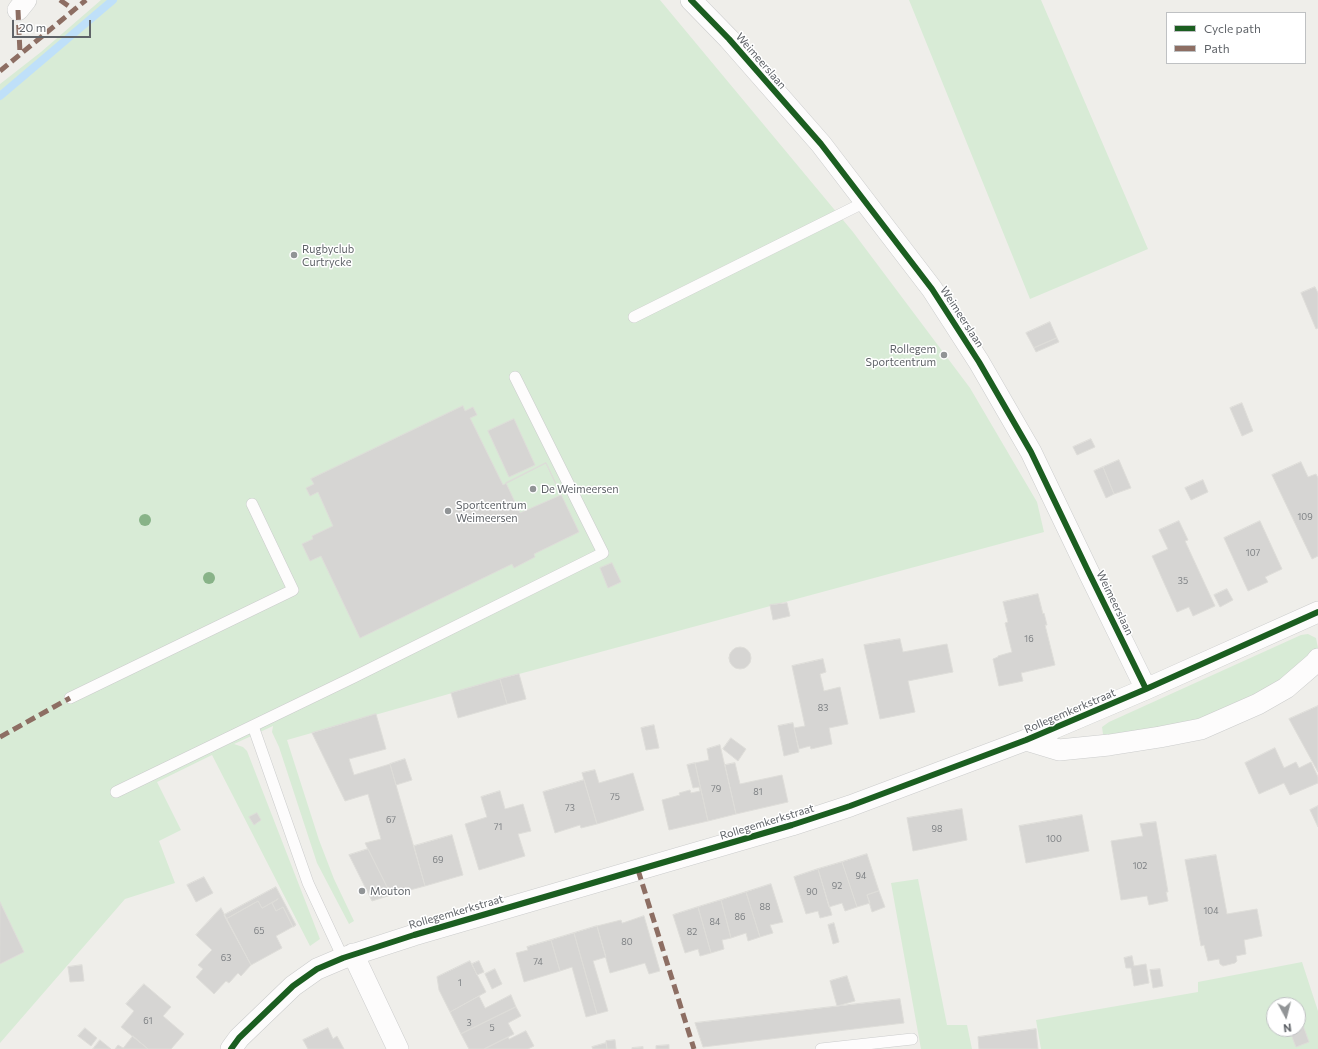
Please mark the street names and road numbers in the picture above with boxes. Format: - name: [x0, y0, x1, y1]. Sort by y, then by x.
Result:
- street label: Weimeerslaan: [733, 30, 789, 92]
- street label: Weimeerslaan: [937, 284, 987, 350]
- street label: Weimeerslaan: [1094, 569, 1136, 637]
- street label: Rollegemkerkstraat: [1022, 686, 1118, 736]
- street label: Rollegemkerkstraat: [718, 801, 816, 843]
- street label: Rollegemkerkstraat: [407, 892, 505, 932]

